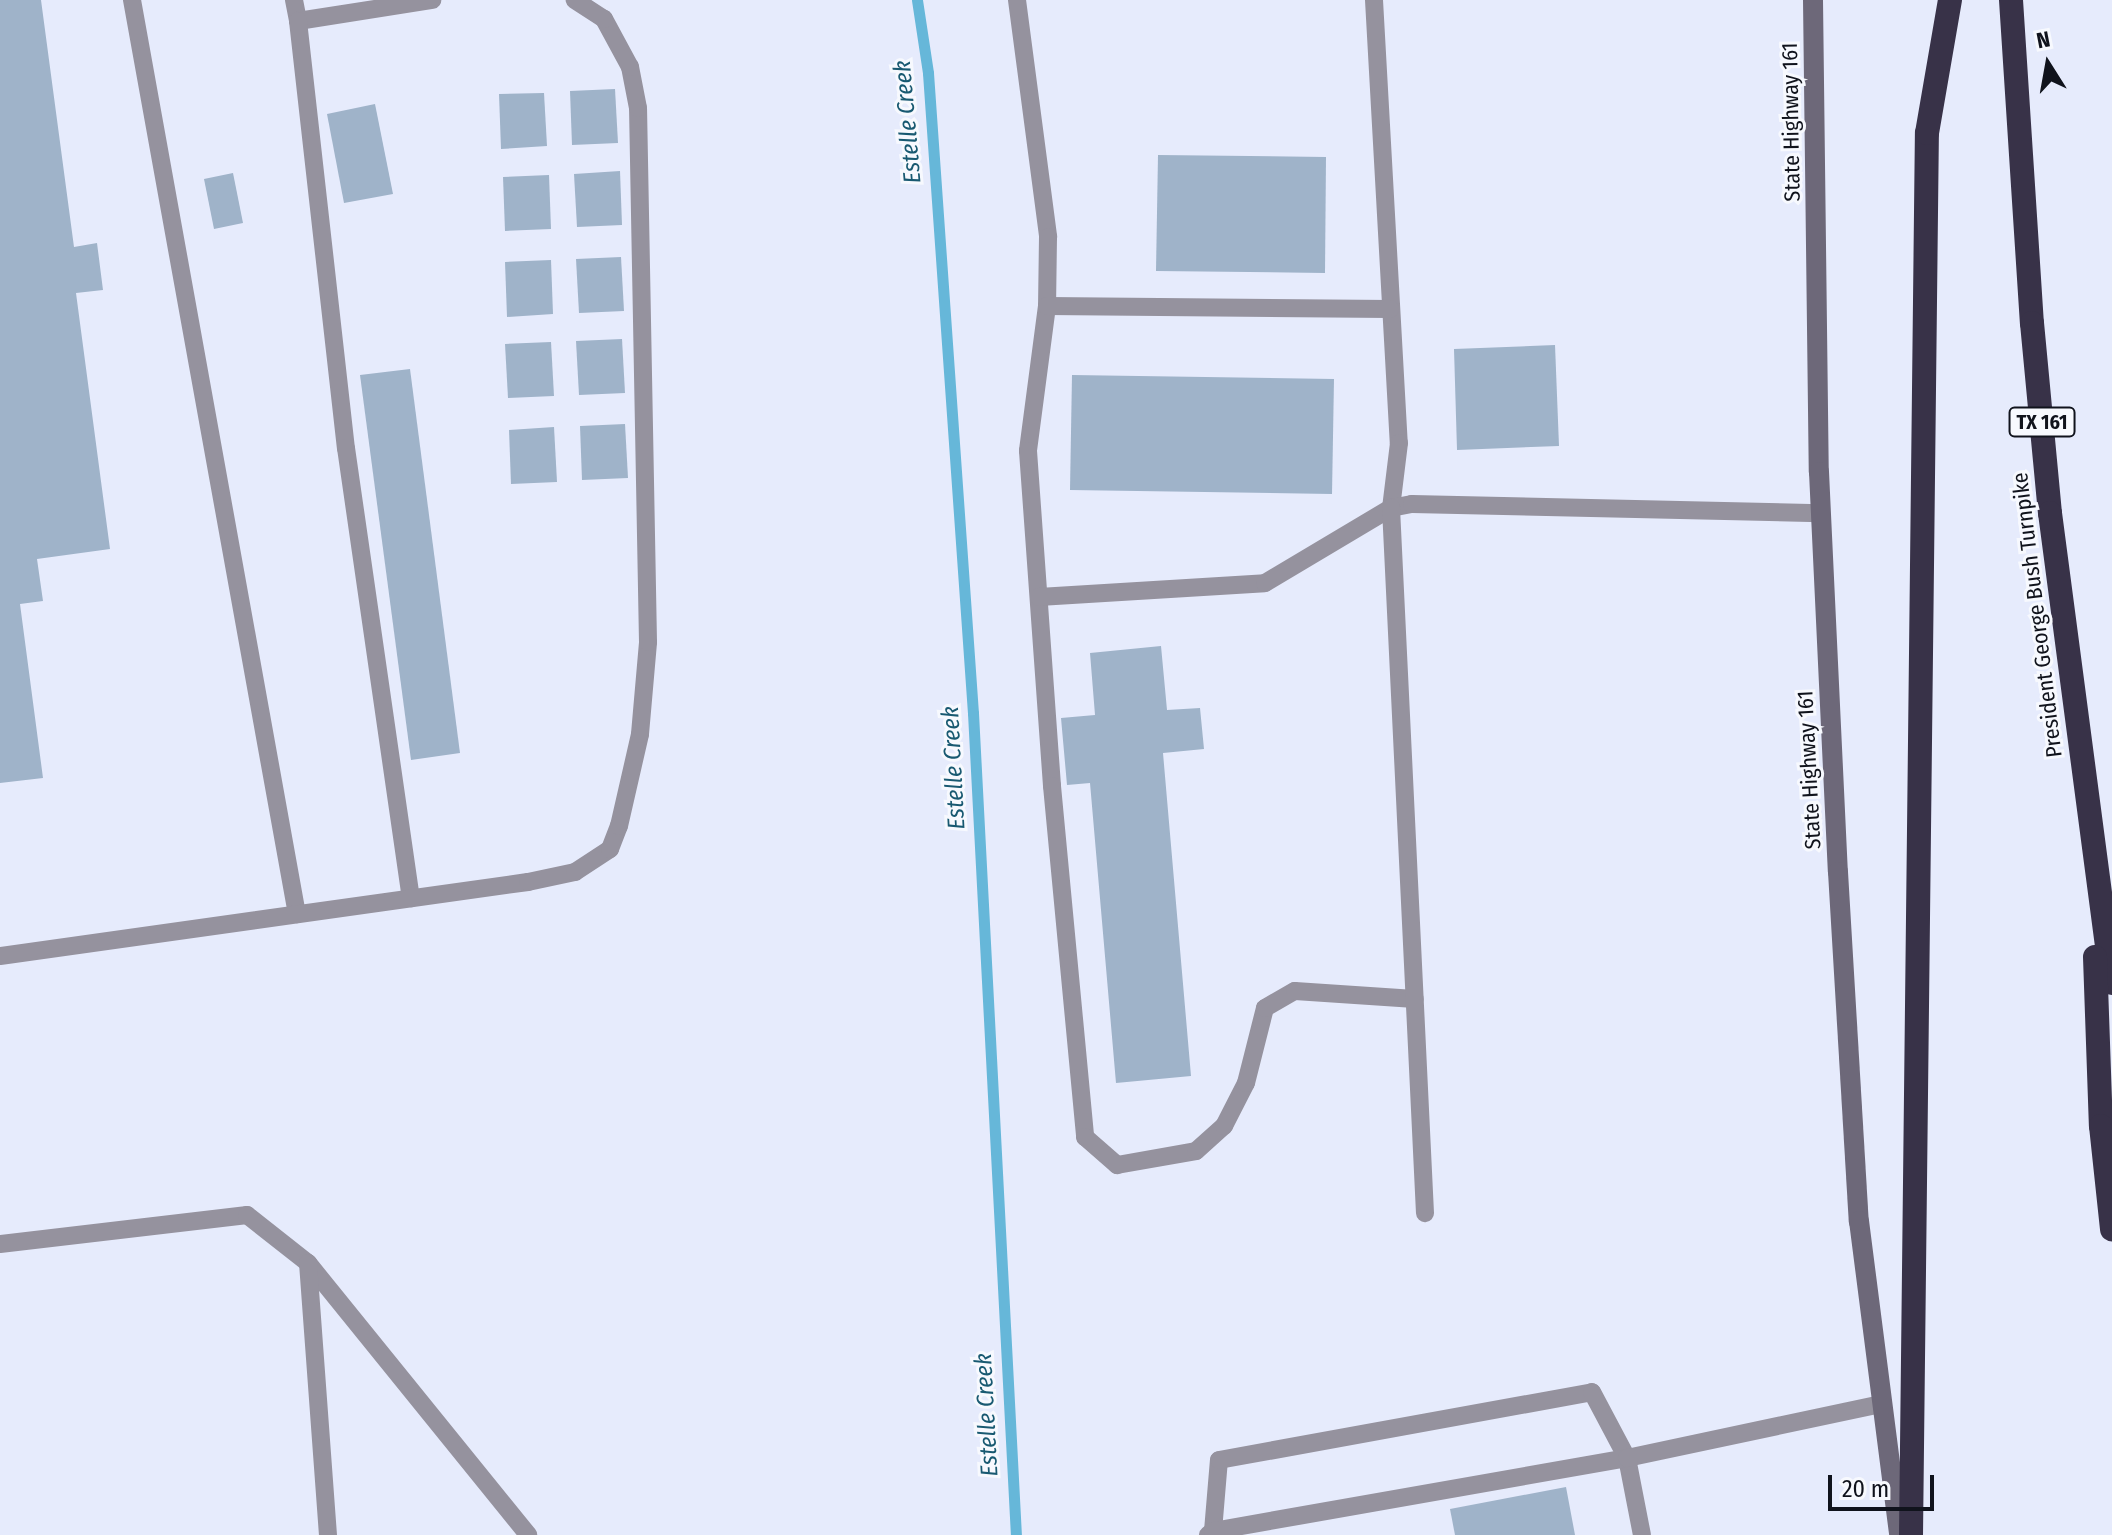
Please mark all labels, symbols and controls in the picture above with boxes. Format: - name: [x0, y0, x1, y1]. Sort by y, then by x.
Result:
- north arrow: [2008, 24, 2088, 104]
- text: N: [2034, 25, 2052, 54]
- street label: State Highway 161: [1776, 42, 1806, 202]
- water label: Estelle Creek: [888, 59, 928, 185]
- road number: TX 161: [2008, 406, 2076, 438]
- street label: President George Bush Turnpike: [2006, 471, 2068, 759]
- street label: State Highway 161: [1792, 690, 1826, 850]
- water label: Estelle Creek: [936, 706, 972, 830]
- water label: Estelle Creek: [969, 1353, 1005, 1477]
- scale bar: [1832, 1459, 1938, 1509]
- text: 20 m: [1842, 1475, 1889, 1503]

